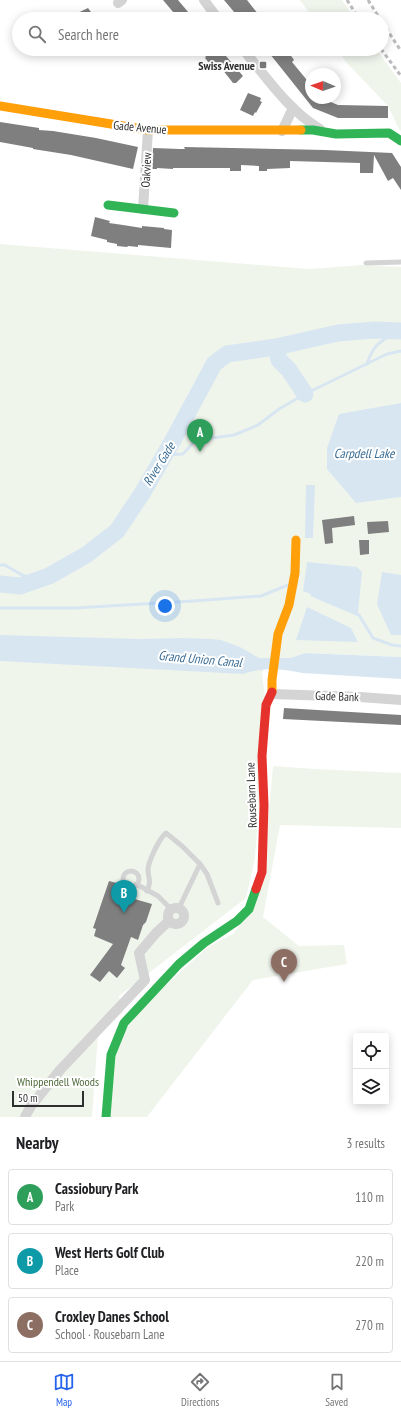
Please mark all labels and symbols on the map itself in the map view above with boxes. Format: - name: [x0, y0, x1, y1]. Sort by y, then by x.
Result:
- place label: Swiss Avenue: [198, 58, 255, 73]
- marker: Swiss Avenue: [258, 60, 268, 70]
- north arrow: [305, 68, 341, 104]
- street label: Gade Avenue: [113, 117, 167, 137]
- street label: Oakview: [138, 151, 154, 188]
- pin: A: [187, 419, 213, 452]
- water label: River Gade: [139, 438, 180, 489]
- water label: Carpdell Lake: [334, 445, 396, 462]
- your location: [155, 596, 175, 616]
- water label: Grand Union Canal: [158, 647, 244, 671]
- street label: Gade Bank: [315, 688, 359, 704]
- street label: Rousebarn Lane: [242, 762, 260, 828]
- pin: B: [111, 880, 137, 913]
- pin: C: [271, 949, 297, 982]
- park label: Whippendell Woods: [17, 1074, 99, 1089]
- scale bar: [12, 1089, 84, 1108]

